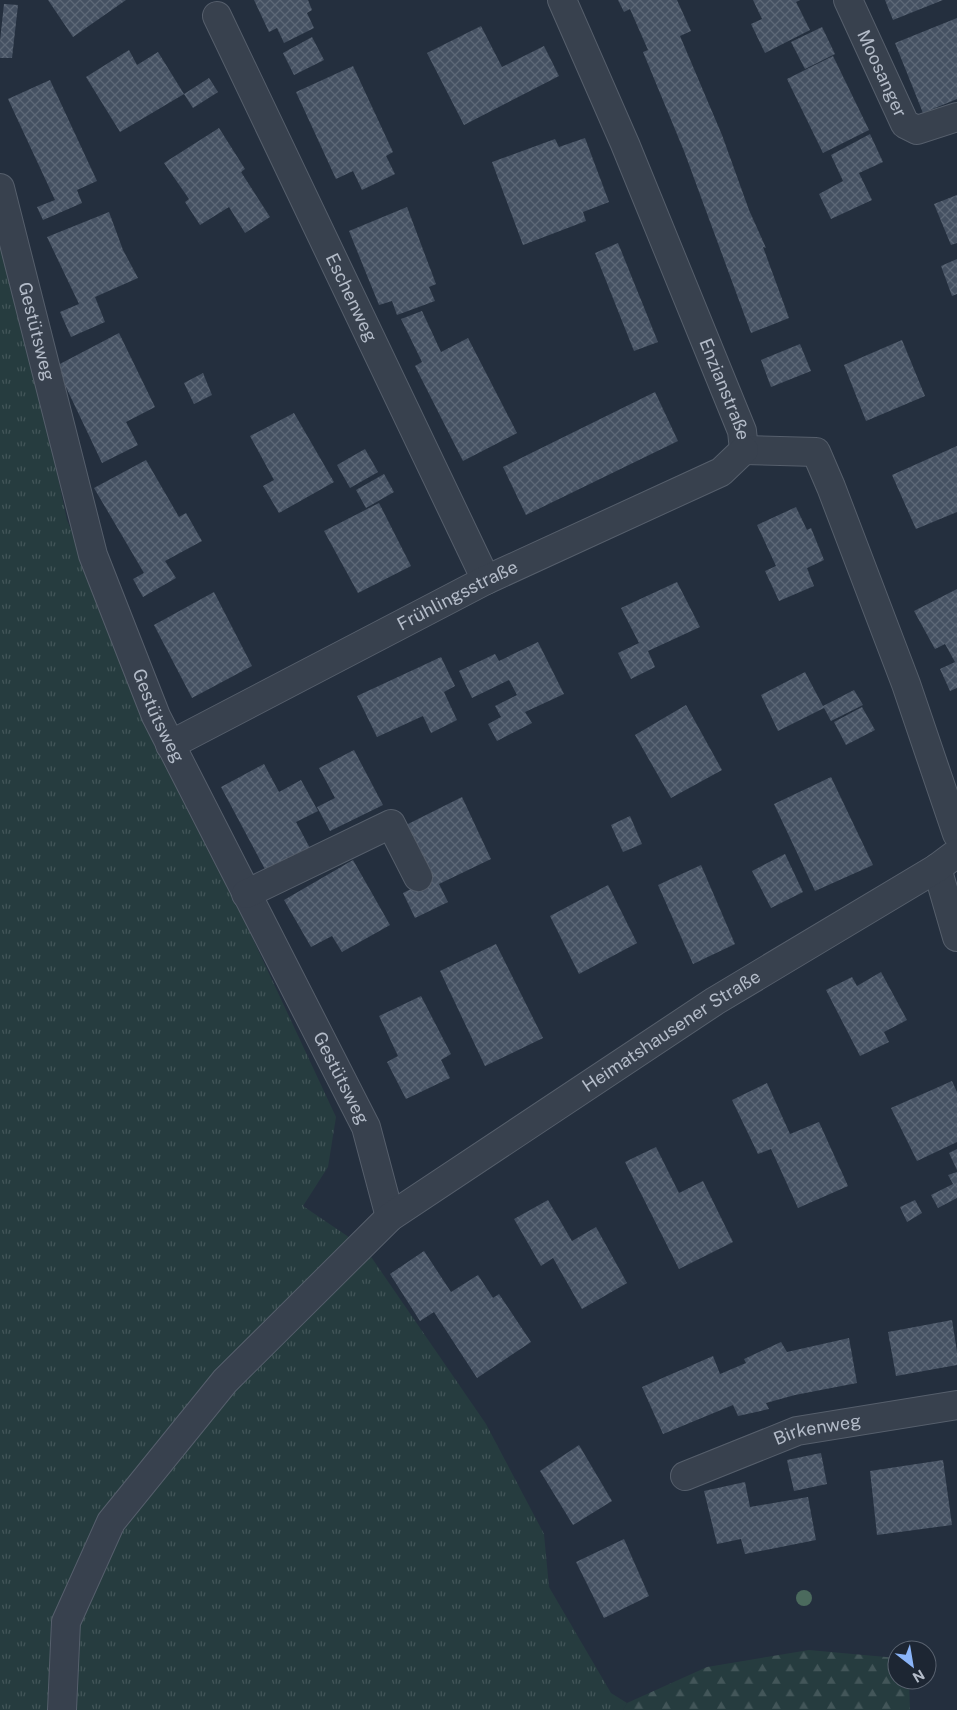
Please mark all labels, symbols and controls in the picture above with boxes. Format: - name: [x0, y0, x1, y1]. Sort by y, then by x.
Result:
- street label: Moosanger: [853, 26, 911, 120]
- street label: Eschenweg: [322, 250, 382, 345]
- street label: Gestütsweg: [14, 280, 59, 383]
- street label: Enzianstraße: [695, 335, 754, 441]
- street label: Frühlingsstraße: [393, 556, 521, 635]
- street label: Gestütsweg: [128, 665, 189, 766]
- street label: Heimatshausener Straße: [578, 965, 764, 1096]
- street label: Gestütsweg: [309, 1028, 374, 1127]
- street label: Birkenweg: [770, 1410, 863, 1449]
- north arrow: [887, 1640, 937, 1690]
- text: N: [910, 1666, 928, 1686]

